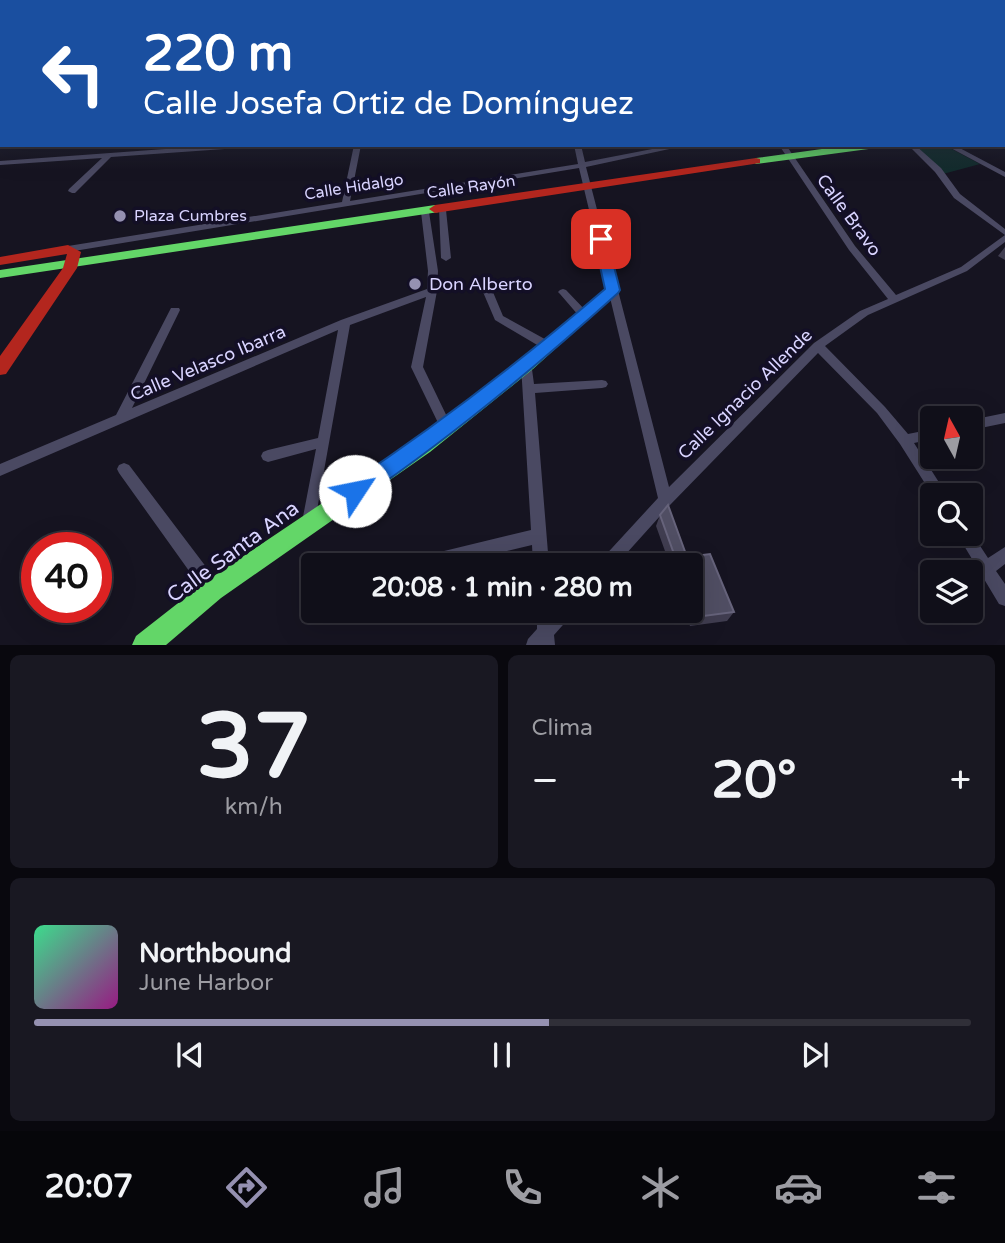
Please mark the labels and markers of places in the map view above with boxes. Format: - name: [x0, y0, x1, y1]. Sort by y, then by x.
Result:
- place label: Plaza Cumbres: [134, 206, 247, 226]
- marker: Plaza Cumbres: [112, 208, 128, 224]
- pin: [571, 209, 631, 269]
- place label: Don Alberto: [429, 273, 533, 295]
- marker: Don Alberto: [407, 276, 423, 292]

